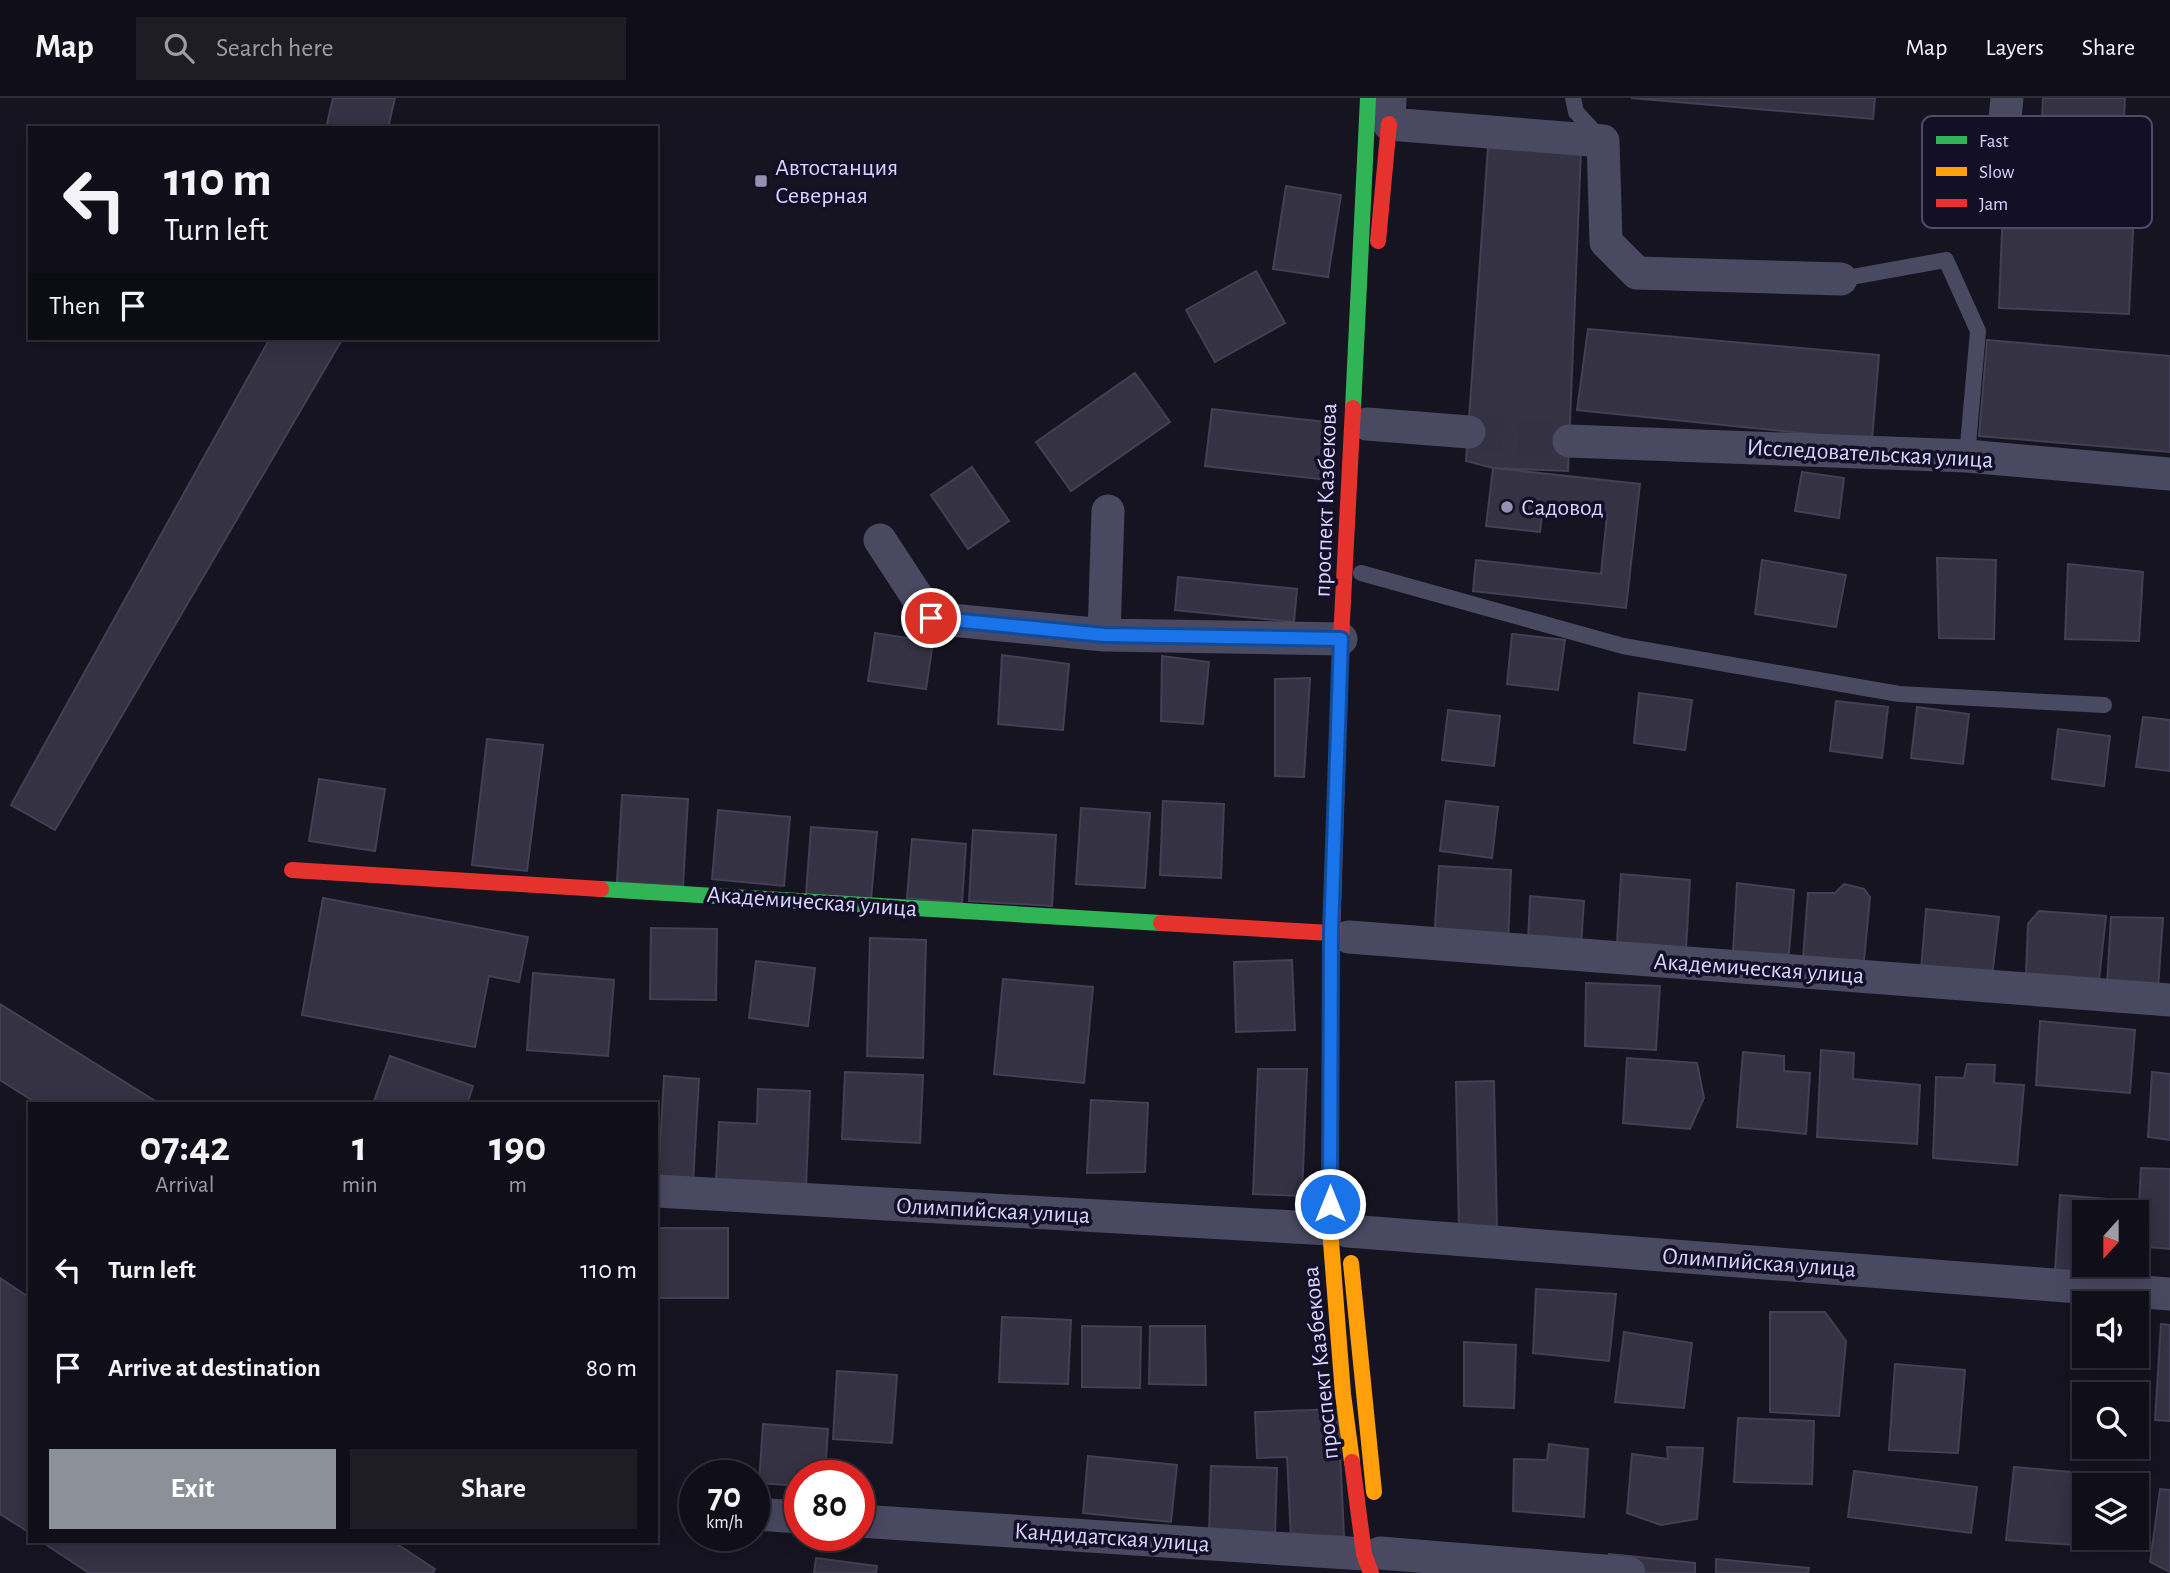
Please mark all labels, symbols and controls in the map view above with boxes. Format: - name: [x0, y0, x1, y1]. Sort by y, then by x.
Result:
- search box: [136, 17, 626, 80]
- icon: search: [160, 29, 198, 67]
- text: Map: [35, 31, 94, 64]
- text: Search here: [216, 35, 334, 61]
- text: Map: [1905, 36, 1947, 60]
- text: Layers: [1985, 36, 2044, 60]
- text: Share: [2082, 36, 2135, 60]
- legend: [1922, 116, 2152, 228]
- text: Fast: [1979, 132, 2009, 151]
- icon: left: [49, 154, 140, 245]
- text: 110 m: [164, 156, 272, 205]
- place label: Автостанция Северная: [775, 156, 898, 208]
- text: Slow: [1979, 163, 2015, 182]
- marker: Автостанция Северная: [753, 173, 769, 189]
- text: Jam: [1979, 195, 2008, 214]
- text: Turn left: [164, 214, 268, 246]
- icon: arrive: [114, 287, 152, 325]
- text: Then: [49, 293, 100, 319]
- street label: проспект Казбекова: [1311, 402, 1341, 598]
- street label: Исследовательская улица: [1746, 436, 1994, 472]
- place label: Садовод: [1521, 496, 1604, 520]
- marker: Садовод: [1499, 499, 1515, 515]
- pin: [901, 588, 961, 648]
- icon: arrive: [912, 599, 950, 637]
- street label: Академическая улица: [706, 883, 918, 921]
- street label: Академическая улица: [1653, 950, 1865, 988]
- text: 07:42: [140, 1126, 230, 1168]
- text: 1: [352, 1126, 367, 1168]
- text: 190: [489, 1126, 546, 1168]
- position arrow: [1293, 1167, 1367, 1241]
- text: Arrival: [155, 1174, 214, 1197]
- text: min: [342, 1174, 378, 1197]
- text: m: [509, 1174, 527, 1197]
- street label: Олимпийская улица: [895, 1194, 1091, 1228]
- north arrow: [2072, 1200, 2149, 1278]
- map controls: [2072, 1200, 2149, 1550]
- street label: Олимпийская улица: [1661, 1244, 1857, 1282]
- icon: left: [49, 1251, 87, 1289]
- text: Turn left: [108, 1257, 196, 1283]
- text: 110 m: [580, 1257, 637, 1283]
- street label: проспект Казбекова: [1299, 1265, 1343, 1461]
- button: sound: [2072, 1291, 2149, 1368]
- icon: arrive: [49, 1349, 87, 1387]
- text: Arrive at destination: [108, 1355, 321, 1381]
- text: 80 m: [586, 1355, 637, 1381]
- button: search: [2072, 1382, 2149, 1459]
- button: Exit: [49, 1449, 336, 1529]
- button: Share: [350, 1449, 637, 1529]
- speed limit sign: 80: [784, 1460, 875, 1551]
- button: layers: [2072, 1473, 2149, 1550]
- text: 70: [708, 1479, 741, 1514]
- text: km/h: [706, 1514, 743, 1532]
- street label: Кандидатская улица: [1013, 1519, 1211, 1557]

